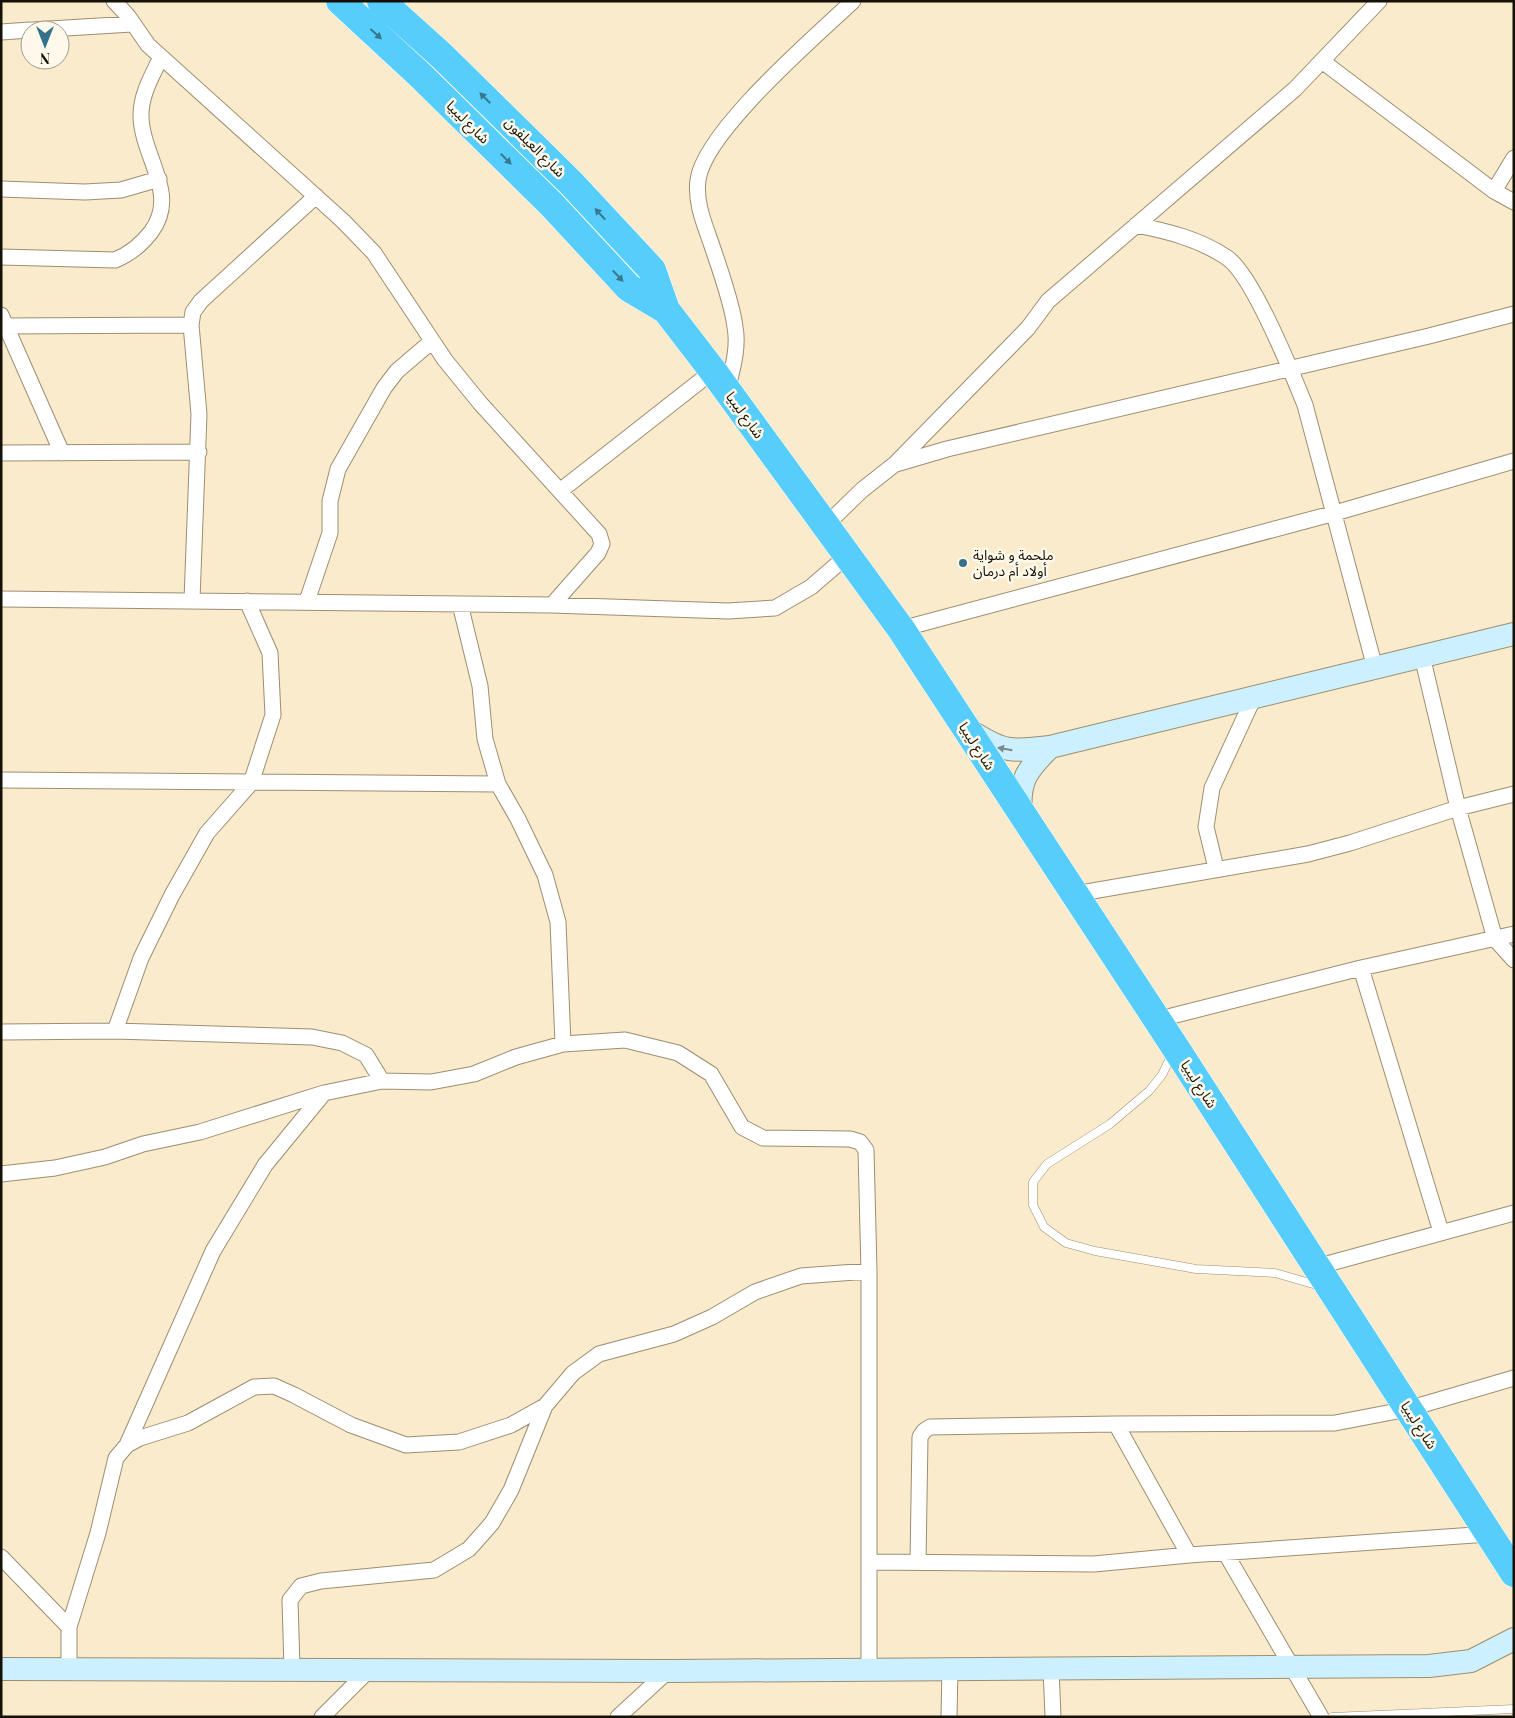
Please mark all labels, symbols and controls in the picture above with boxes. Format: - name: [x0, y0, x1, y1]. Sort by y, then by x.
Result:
- north arrow: [20, 20, 70, 70]
- one-way arrow: [369, 28, 381, 40]
- text: N: [40, 49, 50, 68]
- one-way arrow: [480, 93, 492, 105]
- street label: شارع ليبيا: [441, 96, 494, 149]
- street label: شارع العيلفون: [500, 112, 570, 182]
- one-way arrow: [499, 153, 511, 165]
- one-way arrow: [594, 208, 606, 220]
- one-way arrow: [612, 270, 624, 282]
- street label: شارع ليبيا: [720, 387, 769, 443]
- place label: ملحمة و شواية أولاد أم درمان: [973, 545, 1054, 582]
- marker: ملحمة و شواية أولاد أم درمان: [957, 557, 969, 569]
- street label: شارع ليبيا: [953, 718, 1000, 775]
- one-way arrow: [997, 744, 1013, 752]
- street label: شارع ليبيا: [1175, 1056, 1222, 1113]
- street label: شارع ليبيا: [1395, 1397, 1442, 1454]

